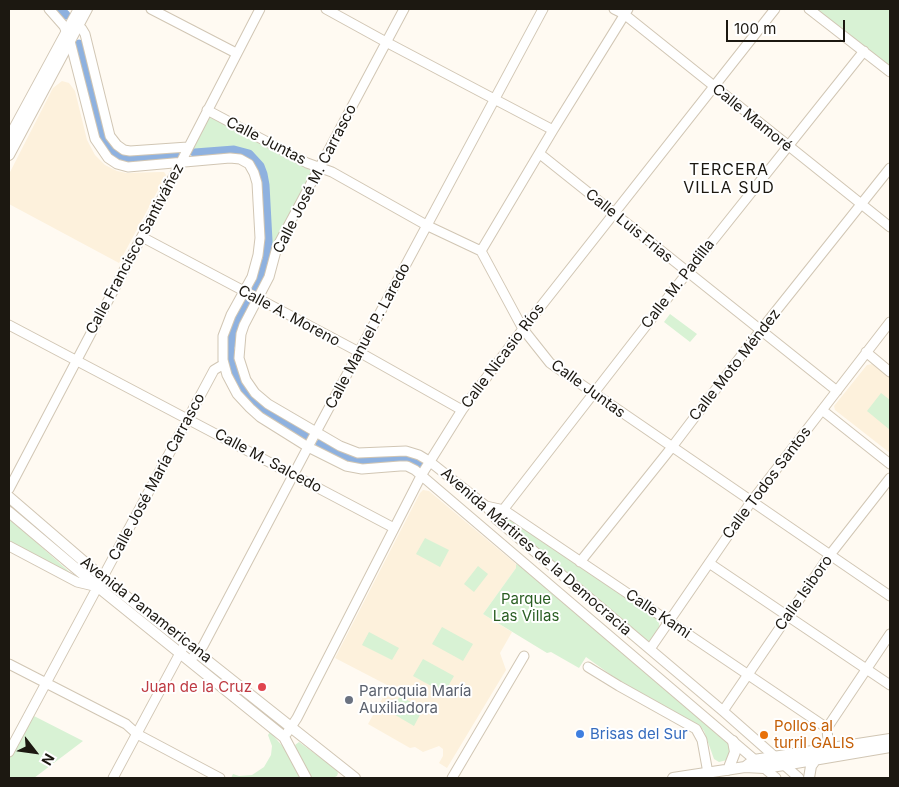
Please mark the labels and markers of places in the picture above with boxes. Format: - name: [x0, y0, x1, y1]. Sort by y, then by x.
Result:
- place label: Juan de la Cruz: [141, 678, 252, 696]
- marker: Juan de la Cruz: [256, 681, 268, 693]
- place label: Parroquia María Auxiliadora: [359, 682, 472, 717]
- marker: Parroquia María Auxiliadora: [343, 694, 355, 706]
- place label: Pollos al turril GALIS: [774, 717, 854, 752]
- place label: Brisas del Sur: [590, 725, 688, 743]
- marker: Brisas del Sur: [574, 728, 586, 740]
- marker: Pollos al turril GALIS: [758, 729, 770, 741]

